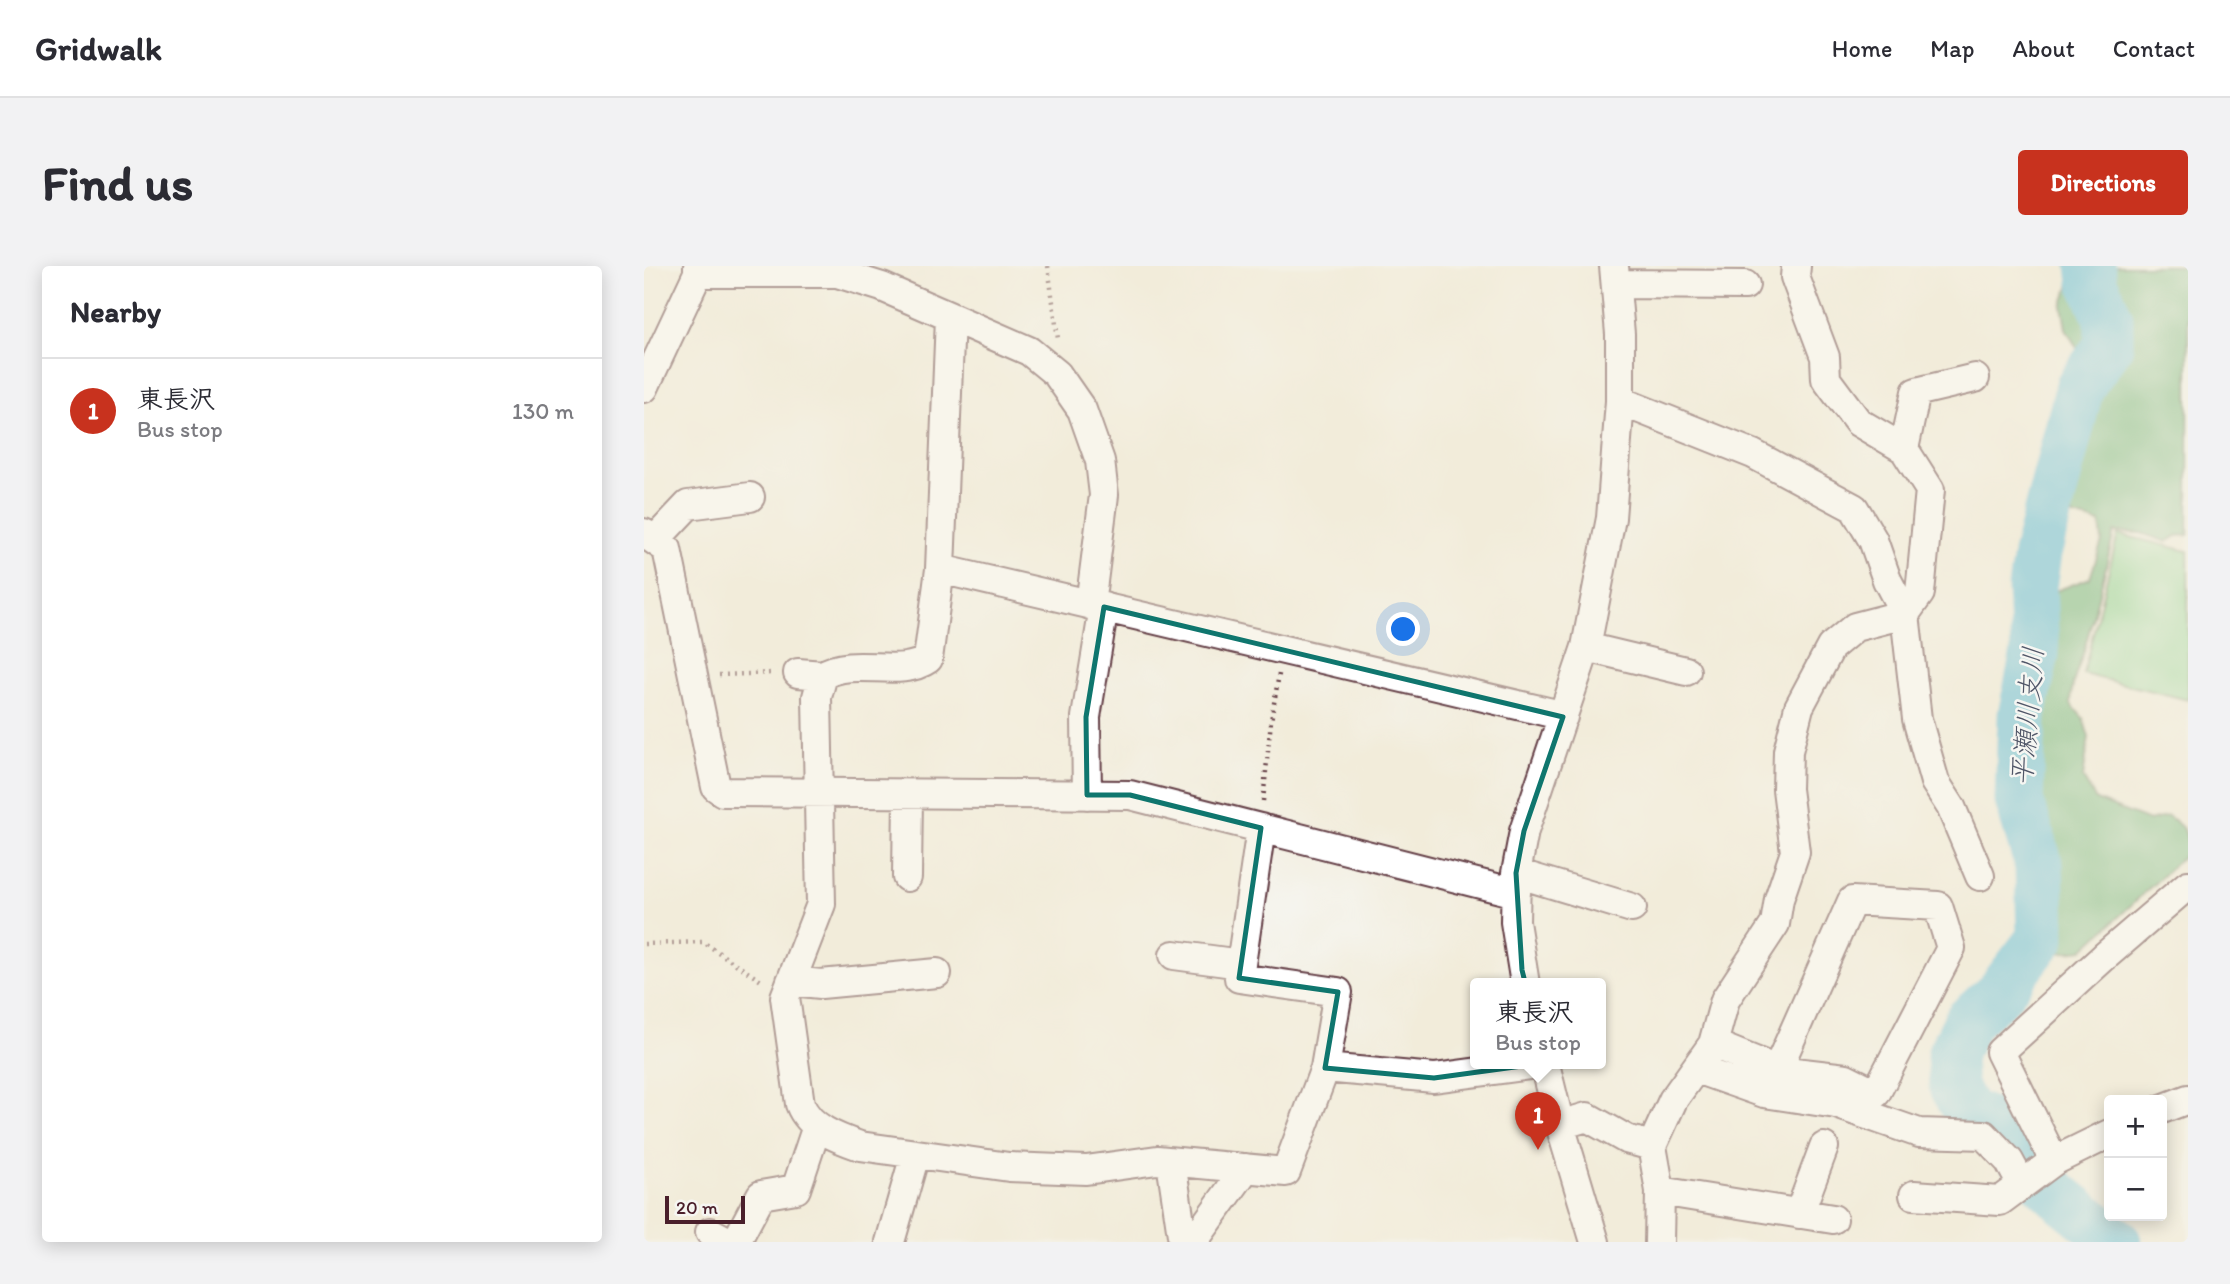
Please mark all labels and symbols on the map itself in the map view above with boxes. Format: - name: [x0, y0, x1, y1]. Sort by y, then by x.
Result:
- your location: [1386, 612, 1420, 646]
- water label: 平瀬川支川: [2004, 645, 2050, 787]
- pin: 1: [1515, 1092, 1561, 1150]
- scale bar: [665, 1193, 746, 1225]

